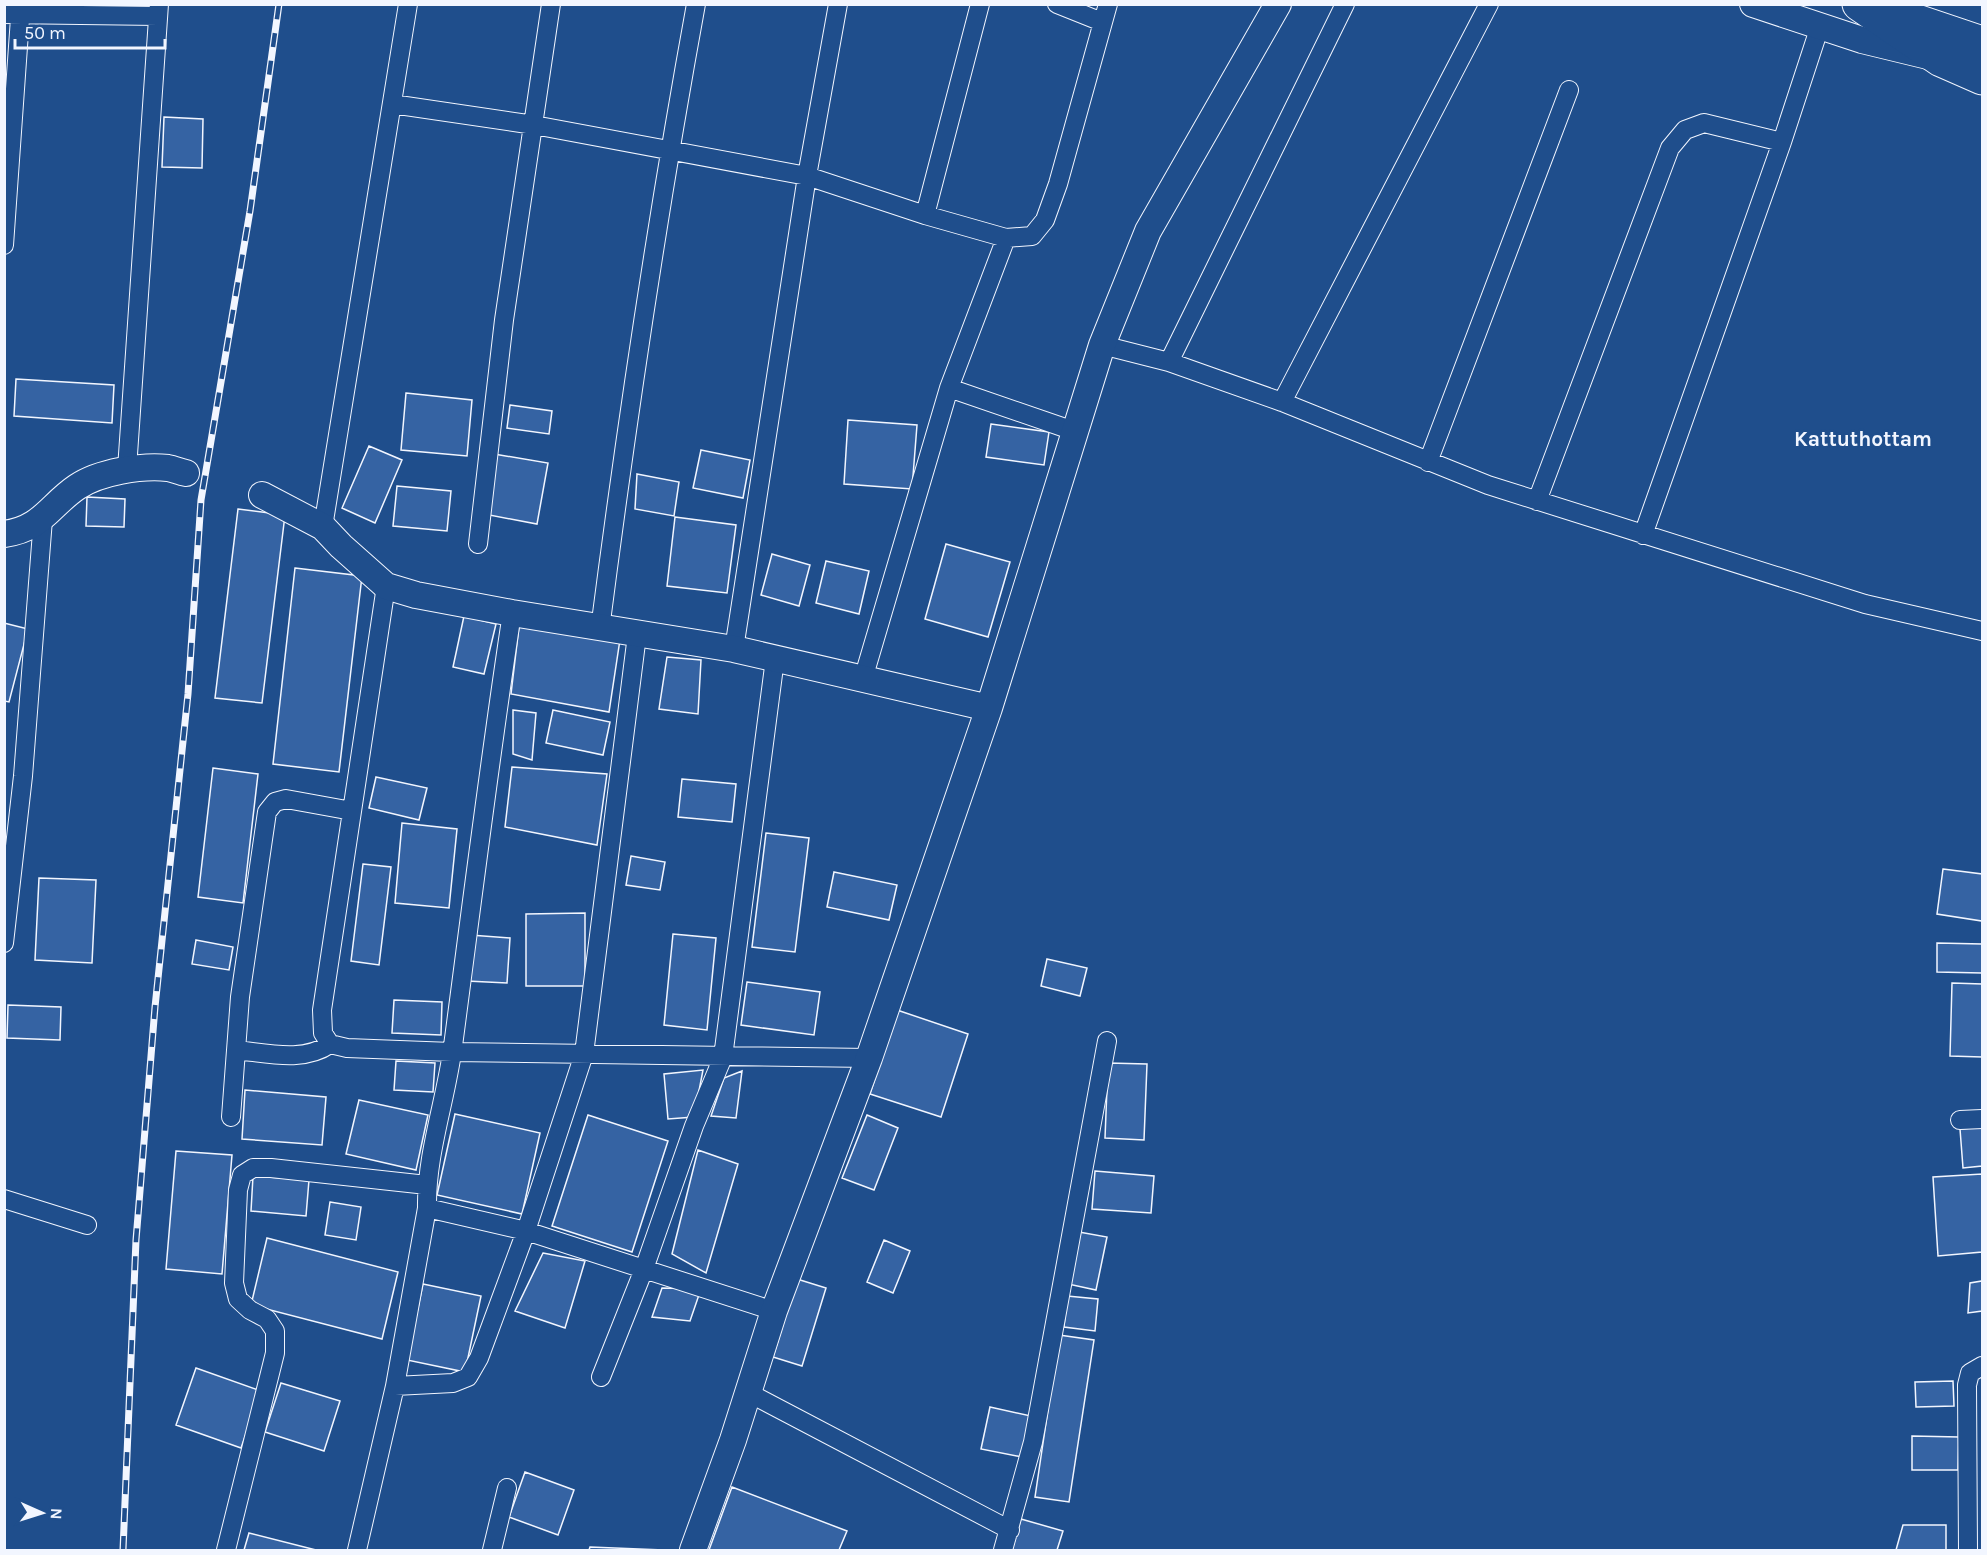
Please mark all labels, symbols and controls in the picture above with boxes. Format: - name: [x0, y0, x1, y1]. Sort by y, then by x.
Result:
- scale bar: [15, 12, 165, 50]
- text: 50 m: [24, 22, 66, 44]
- district label: Kattuthottam: [1794, 427, 1932, 451]
- north arrow: [12, 1483, 72, 1543]
- text: N: [47, 1508, 66, 1520]

